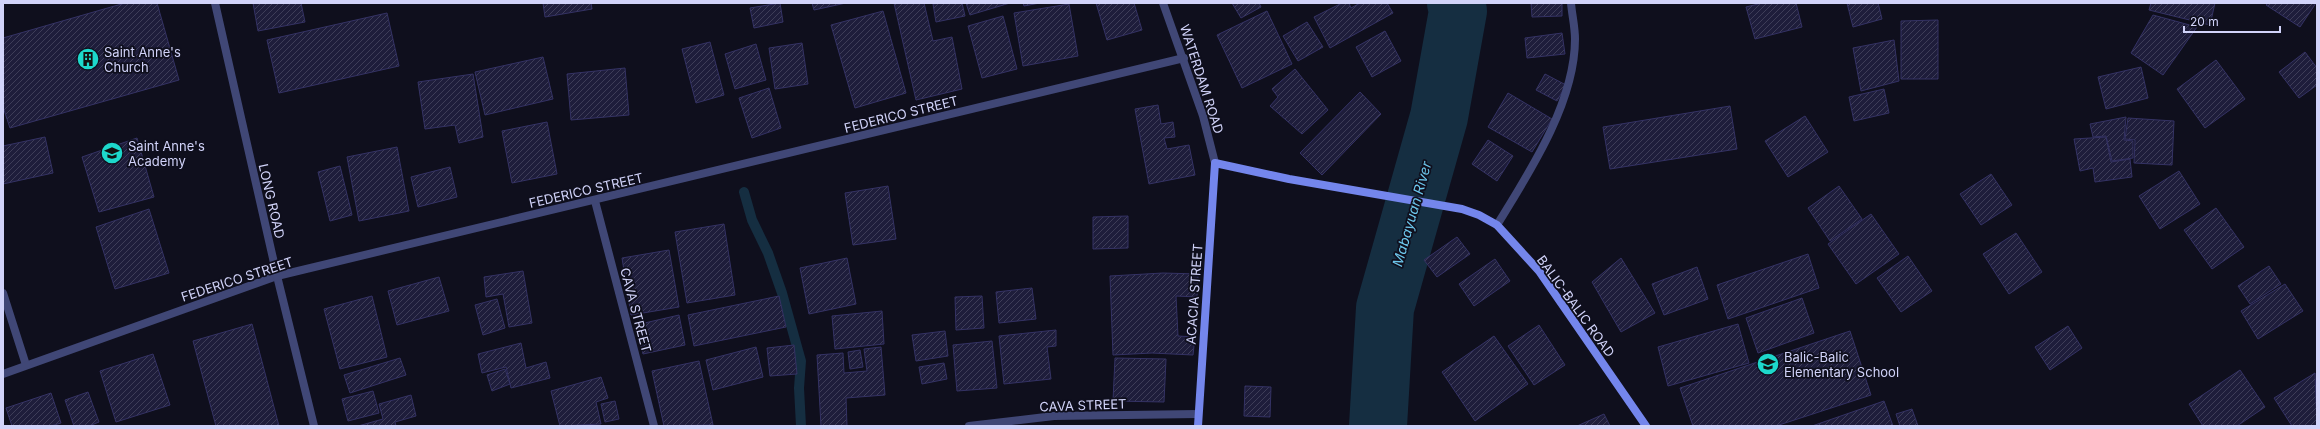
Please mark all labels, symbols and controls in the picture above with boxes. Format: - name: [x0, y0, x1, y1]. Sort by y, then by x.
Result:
- scale bar: [2184, 8, 2280, 34]
- text: 20 m: [2190, 14, 2219, 29]
- street label: WATERDAM ROAD: [1177, 22, 1227, 136]
- place label: Saint Anne's Church: [104, 44, 181, 75]
- building icon: Saint Anne's Church: [75, 46, 101, 72]
- street label: FEDERICO STREET: [842, 92, 960, 136]
- place label: Saint Anne's Academy: [128, 138, 205, 169]
- school or university icon: Saint Anne's Academy: [99, 140, 125, 166]
- water label: Mabayuan River: [1388, 159, 1435, 268]
- street label: LONG ROAD: [256, 162, 288, 240]
- street label: FEDERICO STREET: [527, 169, 645, 211]
- street label: ACACIA STREET: [1182, 243, 1206, 345]
- street label: BALIC-BALIC ROAD: [1534, 252, 1618, 360]
- street label: FEDERICO STREET: [179, 253, 295, 305]
- street label: CAVA STREET: [617, 266, 655, 354]
- place label: Balic-Balic Elementary School: [1784, 349, 1899, 380]
- school or university icon: Balic-Balic Elementary School: [1755, 351, 1781, 377]
- street label: CAVA STREET: [1039, 395, 1127, 415]

